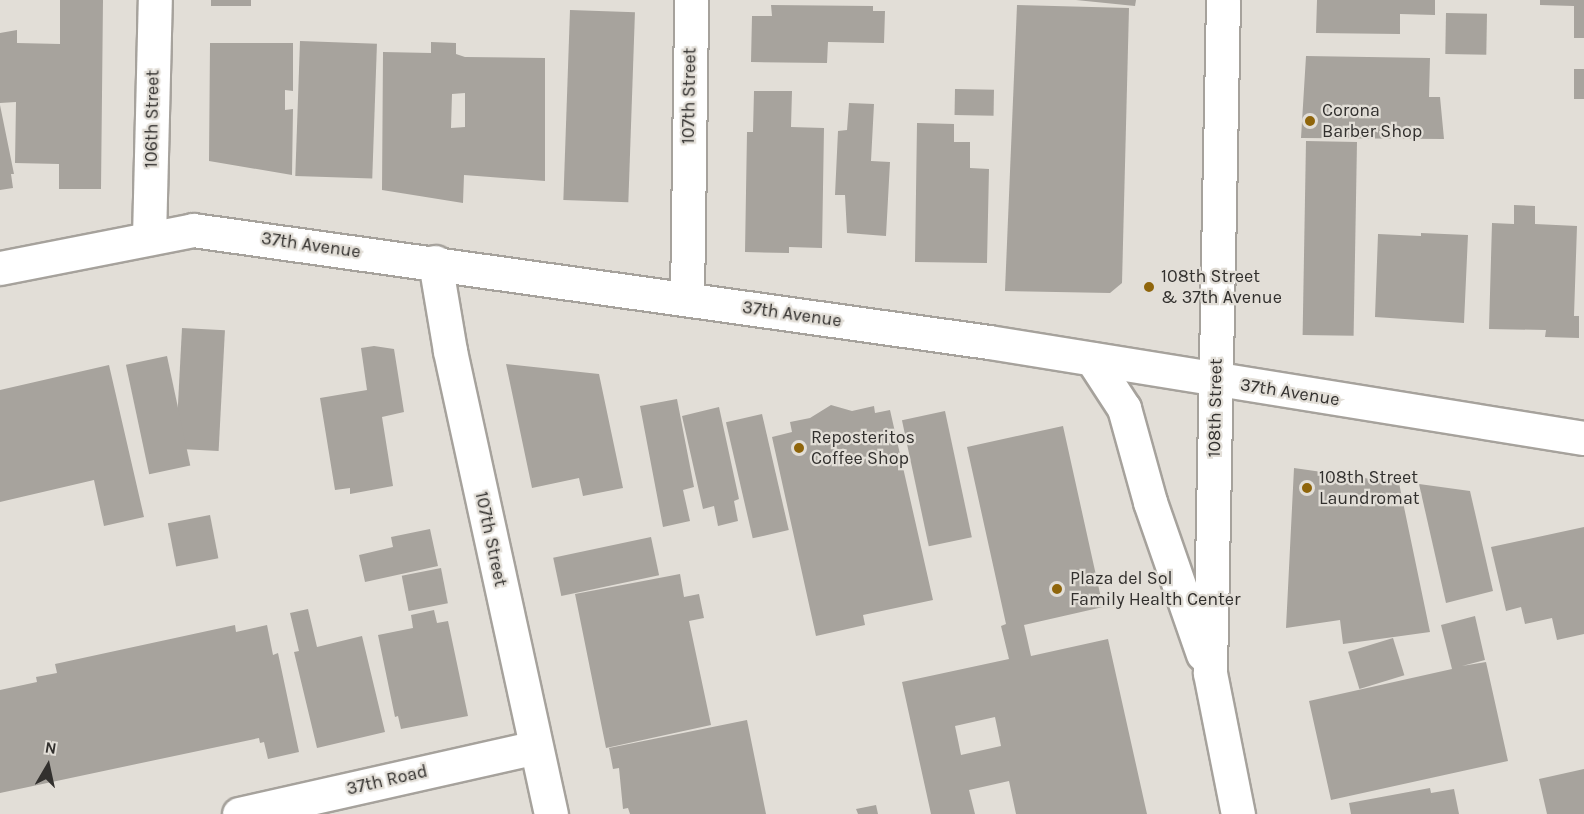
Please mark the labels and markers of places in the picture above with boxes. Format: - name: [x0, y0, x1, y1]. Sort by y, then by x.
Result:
- place label: Corona Barber Shop: [1322, 100, 1422, 142]
- marker: Corona Barber Shop: [1303, 114, 1317, 128]
- place label: 108th Street & 37th Avenue: [1161, 266, 1282, 308]
- marker: 108th Street & 37th Avenue: [1142, 280, 1156, 294]
- place label: Reposteritos Coffee Shop: [811, 427, 915, 470]
- marker: Reposteritos Coffee Shop: [792, 441, 806, 455]
- place label: 108th Street Laundromat: [1319, 467, 1420, 510]
- marker: 108th Street Laundromat: [1300, 481, 1314, 495]
- place label: Plaza del Sol Family Health Center: [1070, 568, 1241, 610]
- marker: Plaza del Sol Family Health Center: [1048, 580, 1066, 598]

